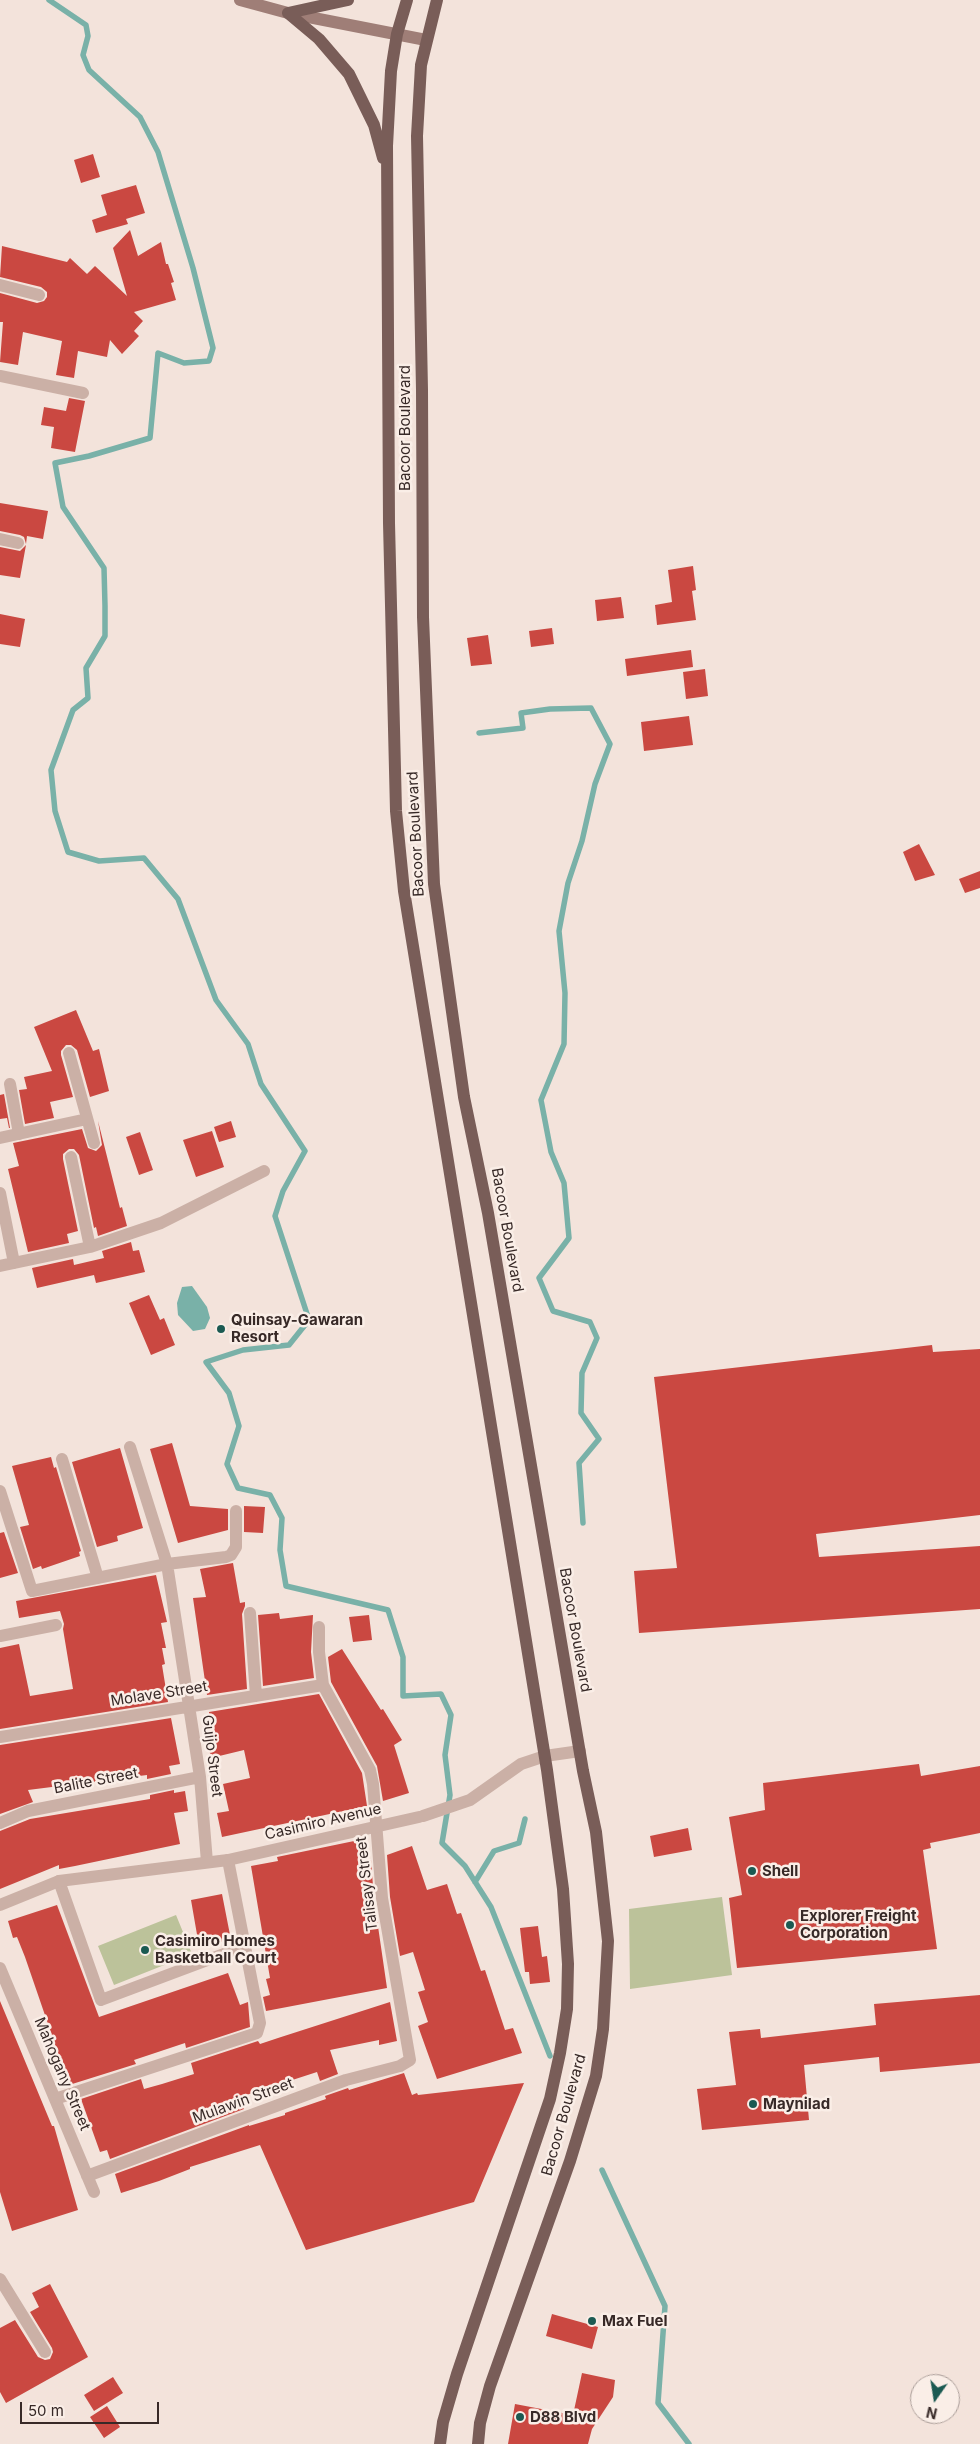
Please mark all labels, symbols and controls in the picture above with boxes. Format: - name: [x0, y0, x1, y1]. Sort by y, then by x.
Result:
- street label: Bacoor Boulevard: [396, 365, 414, 491]
- street label: Bacoor Boulevard: [404, 771, 428, 897]
- street label: Bacoor Boulevard: [487, 1166, 527, 1294]
- place label: Quinsay-Gawaran Resort: [231, 1311, 363, 1346]
- marker: Quinsay-Gawaran Resort: [215, 1323, 227, 1335]
- street label: Bacoor Boulevard: [555, 1566, 595, 1694]
- street label: Molave Street: [109, 1677, 209, 1711]
- street label: Guijo Street: [198, 1714, 226, 1798]
- street label: Balite Street: [52, 1764, 140, 1798]
- street label: Casimiro Avenue: [263, 1800, 383, 1844]
- street label: Talisay Street: [352, 1836, 382, 1932]
- place label: Shell: [762, 1862, 798, 1880]
- marker: Shell: [746, 1865, 758, 1877]
- place label: Explorer Freight Corporation: [800, 1907, 916, 1942]
- marker: Explorer Freight Corporation: [784, 1919, 796, 1931]
- place label: Casimiro Homes Basketball Court: [155, 1932, 276, 1967]
- marker: Casimiro Homes Basketball Court: [139, 1944, 151, 1956]
- street label: Mahogany Street: [30, 2015, 94, 2133]
- street label: Bacoor Boulevard: [538, 2052, 590, 2178]
- street label: Mulawin Street: [190, 2074, 296, 2128]
- place label: Maynilad: [763, 2095, 830, 2113]
- marker: Maynilad: [747, 2098, 759, 2110]
- place label: Max Fuel: [602, 2312, 668, 2330]
- marker: Max Fuel: [586, 2315, 598, 2327]
- north arrow: [910, 2374, 960, 2424]
- scale bar: [22, 2392, 161, 2424]
- text: 50 m: [28, 2401, 64, 2420]
- text: N: [925, 2404, 939, 2423]
- place label: D88 Blvd: [530, 2408, 596, 2426]
- marker: D88 Blvd: [514, 2411, 526, 2423]

